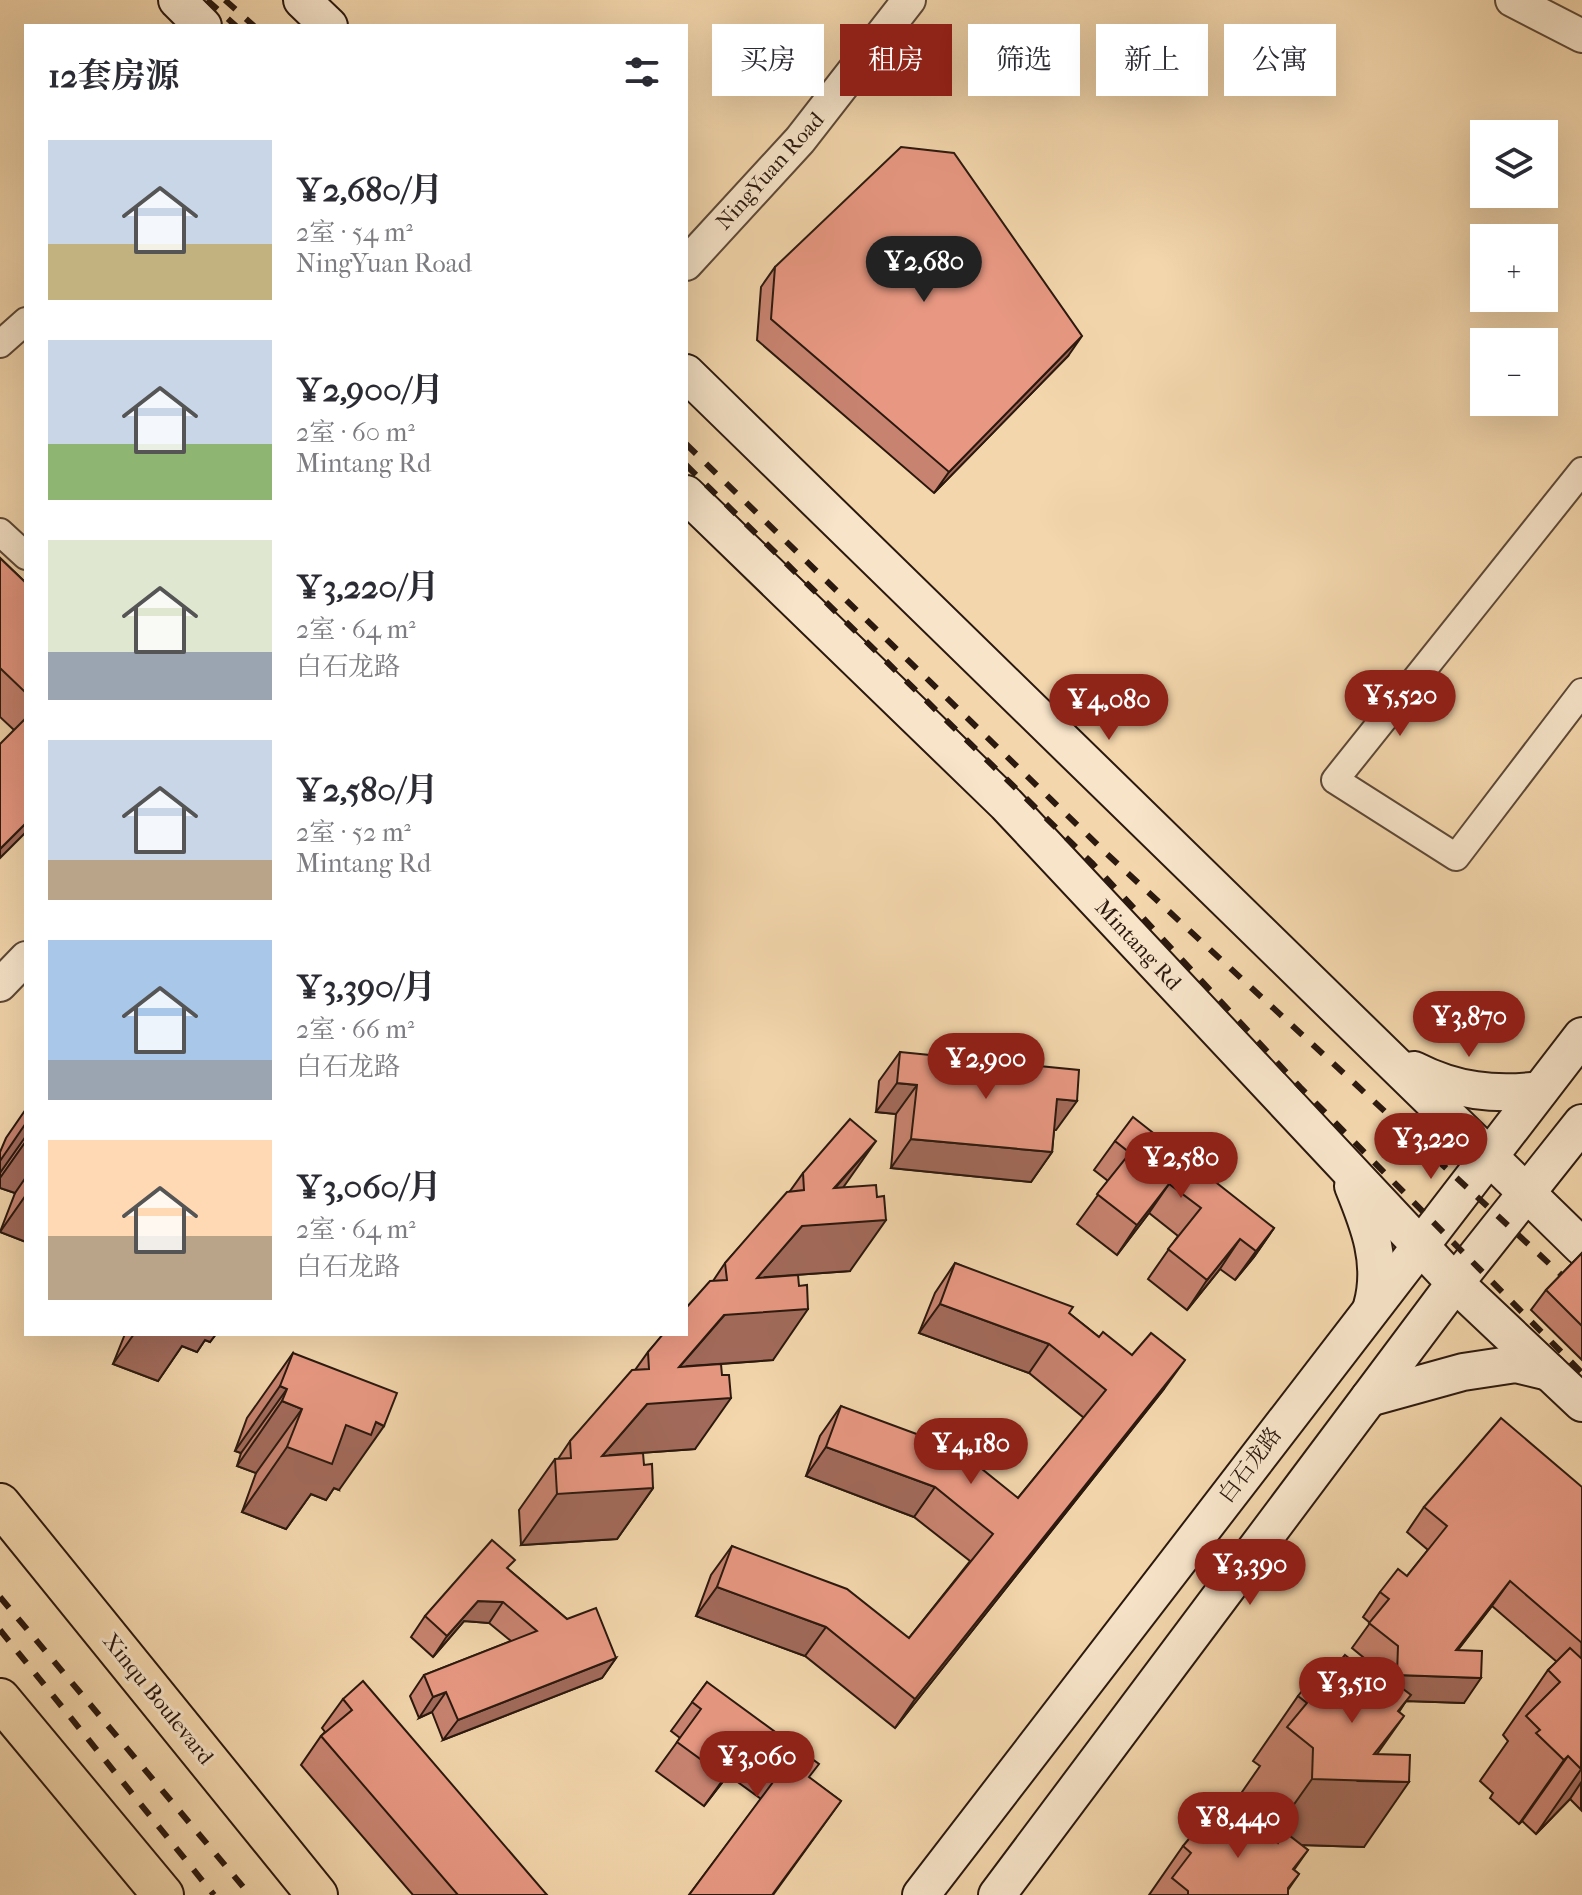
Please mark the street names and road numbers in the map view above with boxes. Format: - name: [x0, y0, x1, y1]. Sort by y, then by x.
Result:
- street label: NingYuan Road: [711, 106, 830, 235]
- street label: Mintang Rd: [1090, 894, 1187, 996]
- street label: 白石龙路: [1213, 1422, 1287, 1508]
- street label: Xinqu Boulevard: [97, 1628, 219, 1771]

